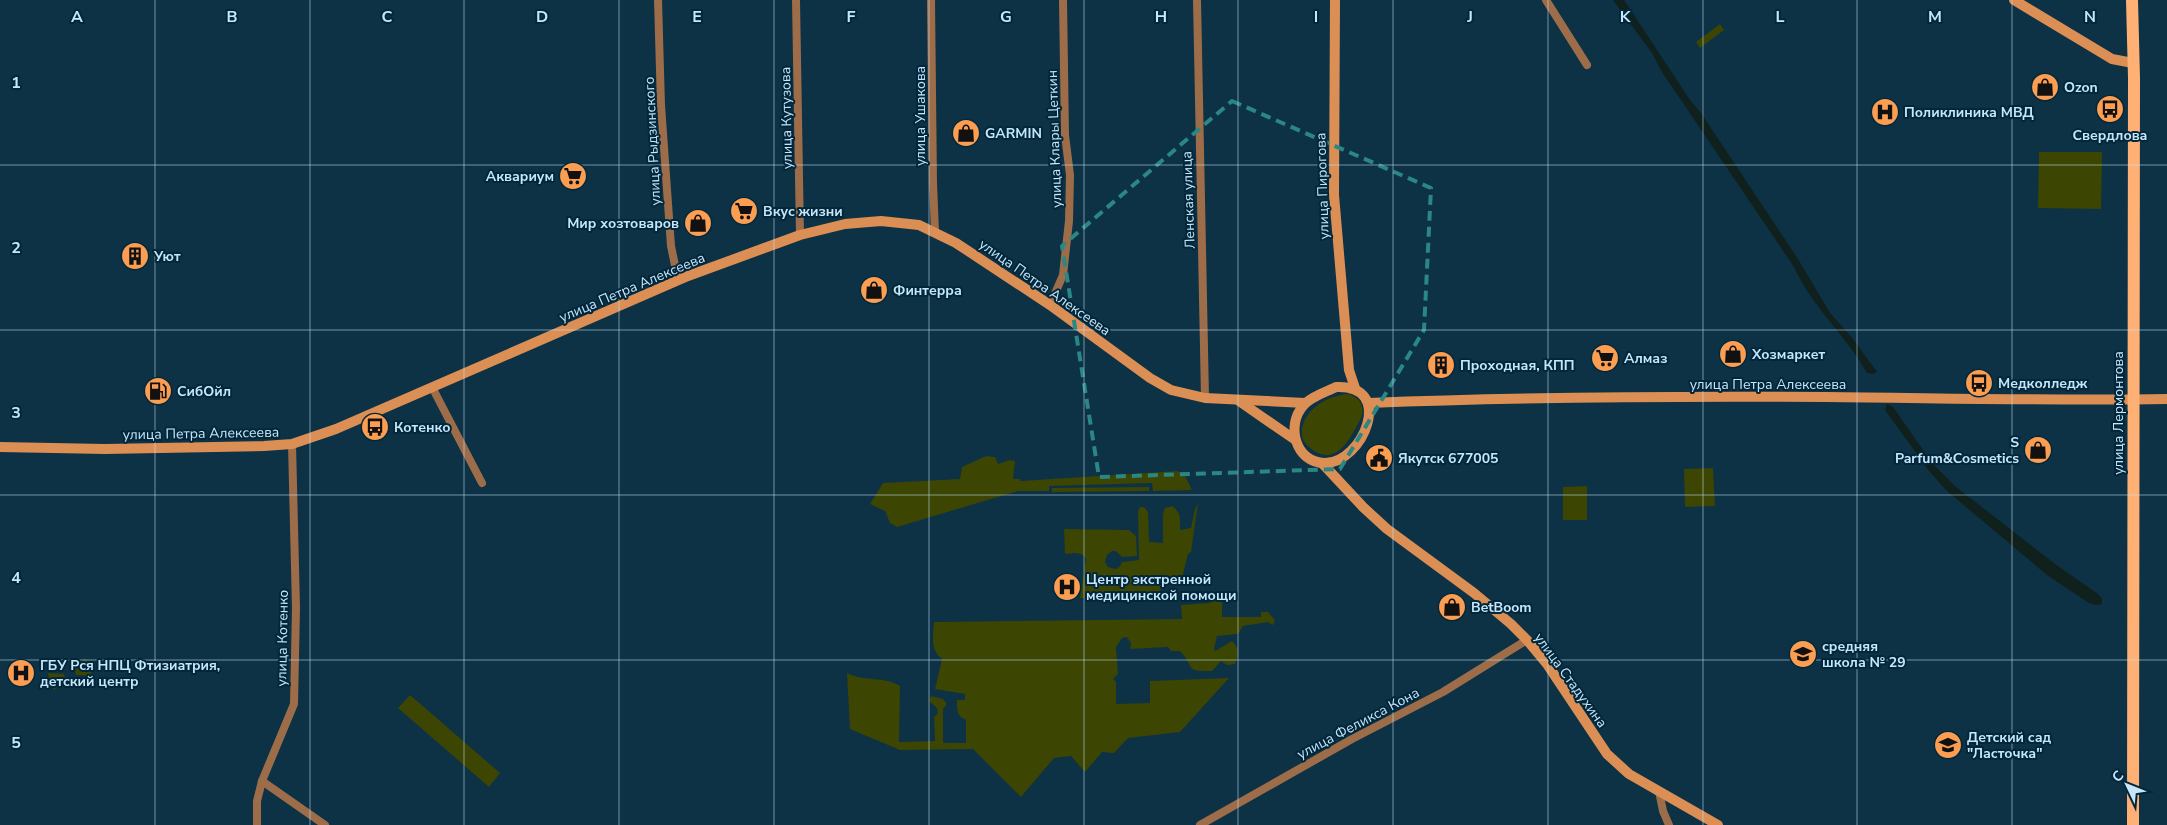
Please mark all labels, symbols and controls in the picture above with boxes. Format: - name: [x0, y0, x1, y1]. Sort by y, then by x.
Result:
- text: A: [71, 6, 83, 28]
- text: B: [226, 6, 238, 28]
- text: C: [382, 6, 393, 28]
- text: D: [536, 6, 548, 28]
- text: E: [692, 6, 702, 28]
- text: F: [847, 6, 856, 28]
- text: G: [1000, 6, 1012, 28]
- text: H: [1155, 6, 1167, 28]
- text: I: [1314, 6, 1318, 28]
- text: J: [1466, 6, 1473, 28]
- text: K: [1620, 6, 1632, 28]
- text: L: [1776, 6, 1785, 28]
- text: M: [1928, 6, 1942, 28]
- text: N: [2084, 6, 2096, 28]
- street label: улица Ушакова: [911, 66, 930, 166]
- street label: улица Кутузова: [776, 67, 797, 169]
- street label: улица Клары Цеткин: [1043, 70, 1066, 208]
- text: 1: [11, 72, 21, 94]
- shop icon: Ozon: [2030, 72, 2060, 102]
- street label: улица Рыдзинского: [640, 76, 665, 206]
- place label: Ozon: [2064, 78, 2098, 97]
- bus stop icon: Свердлова: [2095, 94, 2125, 124]
- hospital icon: Поликлиника МВД: [1870, 97, 1900, 127]
- place label: Поликлиника МВД: [1904, 103, 2034, 122]
- shop icon: GARMIN: [951, 118, 981, 148]
- place label: GARMIN: [985, 124, 1042, 143]
- place label: Свердлова: [2073, 126, 2147, 145]
- street label: улица Пирогова: [1311, 132, 1334, 240]
- street label: Ленская улица: [1177, 151, 1200, 249]
- supermarket icon: Аквариум: [558, 161, 588, 191]
- place label: Аквариум: [486, 167, 554, 186]
- supermarket icon: Вкус жизни: [729, 196, 759, 226]
- place label: Вкус жизни: [763, 202, 843, 221]
- shop icon: Мир хозтоваров: [683, 208, 713, 238]
- place label: Мир хозтоваров: [567, 214, 679, 233]
- street label: улица Петра Алексеева: [975, 235, 1114, 340]
- text: 2: [11, 237, 21, 259]
- building icon: Уют: [120, 241, 150, 271]
- place label: Уют: [153, 247, 181, 266]
- street label: улица Петра Алексеева: [556, 248, 708, 327]
- shop icon: Финтерра: [859, 275, 889, 305]
- place label: Финтерра: [893, 281, 962, 300]
- shop icon: Хозмаркет: [1718, 339, 1748, 369]
- supermarket icon: Алмаз: [1590, 343, 1620, 373]
- place label: Хозмаркет: [1751, 345, 1825, 364]
- place label: Алмаз: [1624, 349, 1667, 368]
- building icon: Проходная, КПП: [1426, 350, 1456, 380]
- street label: улица Лермонтова: [2109, 351, 2128, 475]
- place label: Проходная, КПП: [1460, 356, 1574, 375]
- bus stop icon: Медколледж: [1964, 368, 1994, 398]
- place label: Медколледж: [1998, 374, 2088, 393]
- street label: улица Петра Алексеева: [1690, 375, 1846, 394]
- fuel station icon: СибОйл: [143, 376, 173, 406]
- place label: СибОйл: [177, 382, 231, 401]
- text: 3: [11, 402, 21, 424]
- bus stop icon: Котенко: [360, 412, 390, 442]
- place label: Котенко: [394, 418, 451, 437]
- street label: улица Петра Алексеева: [123, 423, 280, 444]
- place label: S Parfum&Cosmetics: [1895, 433, 2019, 468]
- shop icon: S Parfum&Cosmetics: [2023, 435, 2053, 465]
- public building icon: Якутск 677005: [1364, 443, 1394, 473]
- place label: Якутск 677005: [1398, 449, 1499, 468]
- text: 4: [11, 567, 21, 589]
- place label: Центр экстренной медицинской помощи: [1086, 570, 1236, 605]
- hospital icon: Центр экстренной медицинской помощи: [1052, 572, 1082, 602]
- street label: улица Котенко: [272, 589, 293, 687]
- shop icon: BetBoom: [1437, 592, 1467, 622]
- place label: BetBoom: [1471, 598, 1532, 617]
- street label: улица Стадухина: [1530, 629, 1611, 732]
- place label: средняя школа № 29: [1822, 637, 1906, 672]
- school or university icon: средняя школа № 29: [1788, 639, 1818, 669]
- place label: ГБУ Рся НПЦ Фтизиатрия, детский центр: [40, 656, 220, 691]
- hospital icon: ГБУ Рся НПЦ Фтизиатрия, детский центр: [6, 658, 36, 688]
- street label: улица Феликса Кона: [1294, 683, 1423, 764]
- place label: Детский сад "Ласточка": [1967, 728, 2052, 763]
- school or university icon: Детский сад "Ласточка": [1933, 730, 1963, 760]
- text: 5: [11, 732, 21, 754]
- north arrow: [2102, 760, 2152, 810]
- text: С: [2108, 766, 2128, 786]

